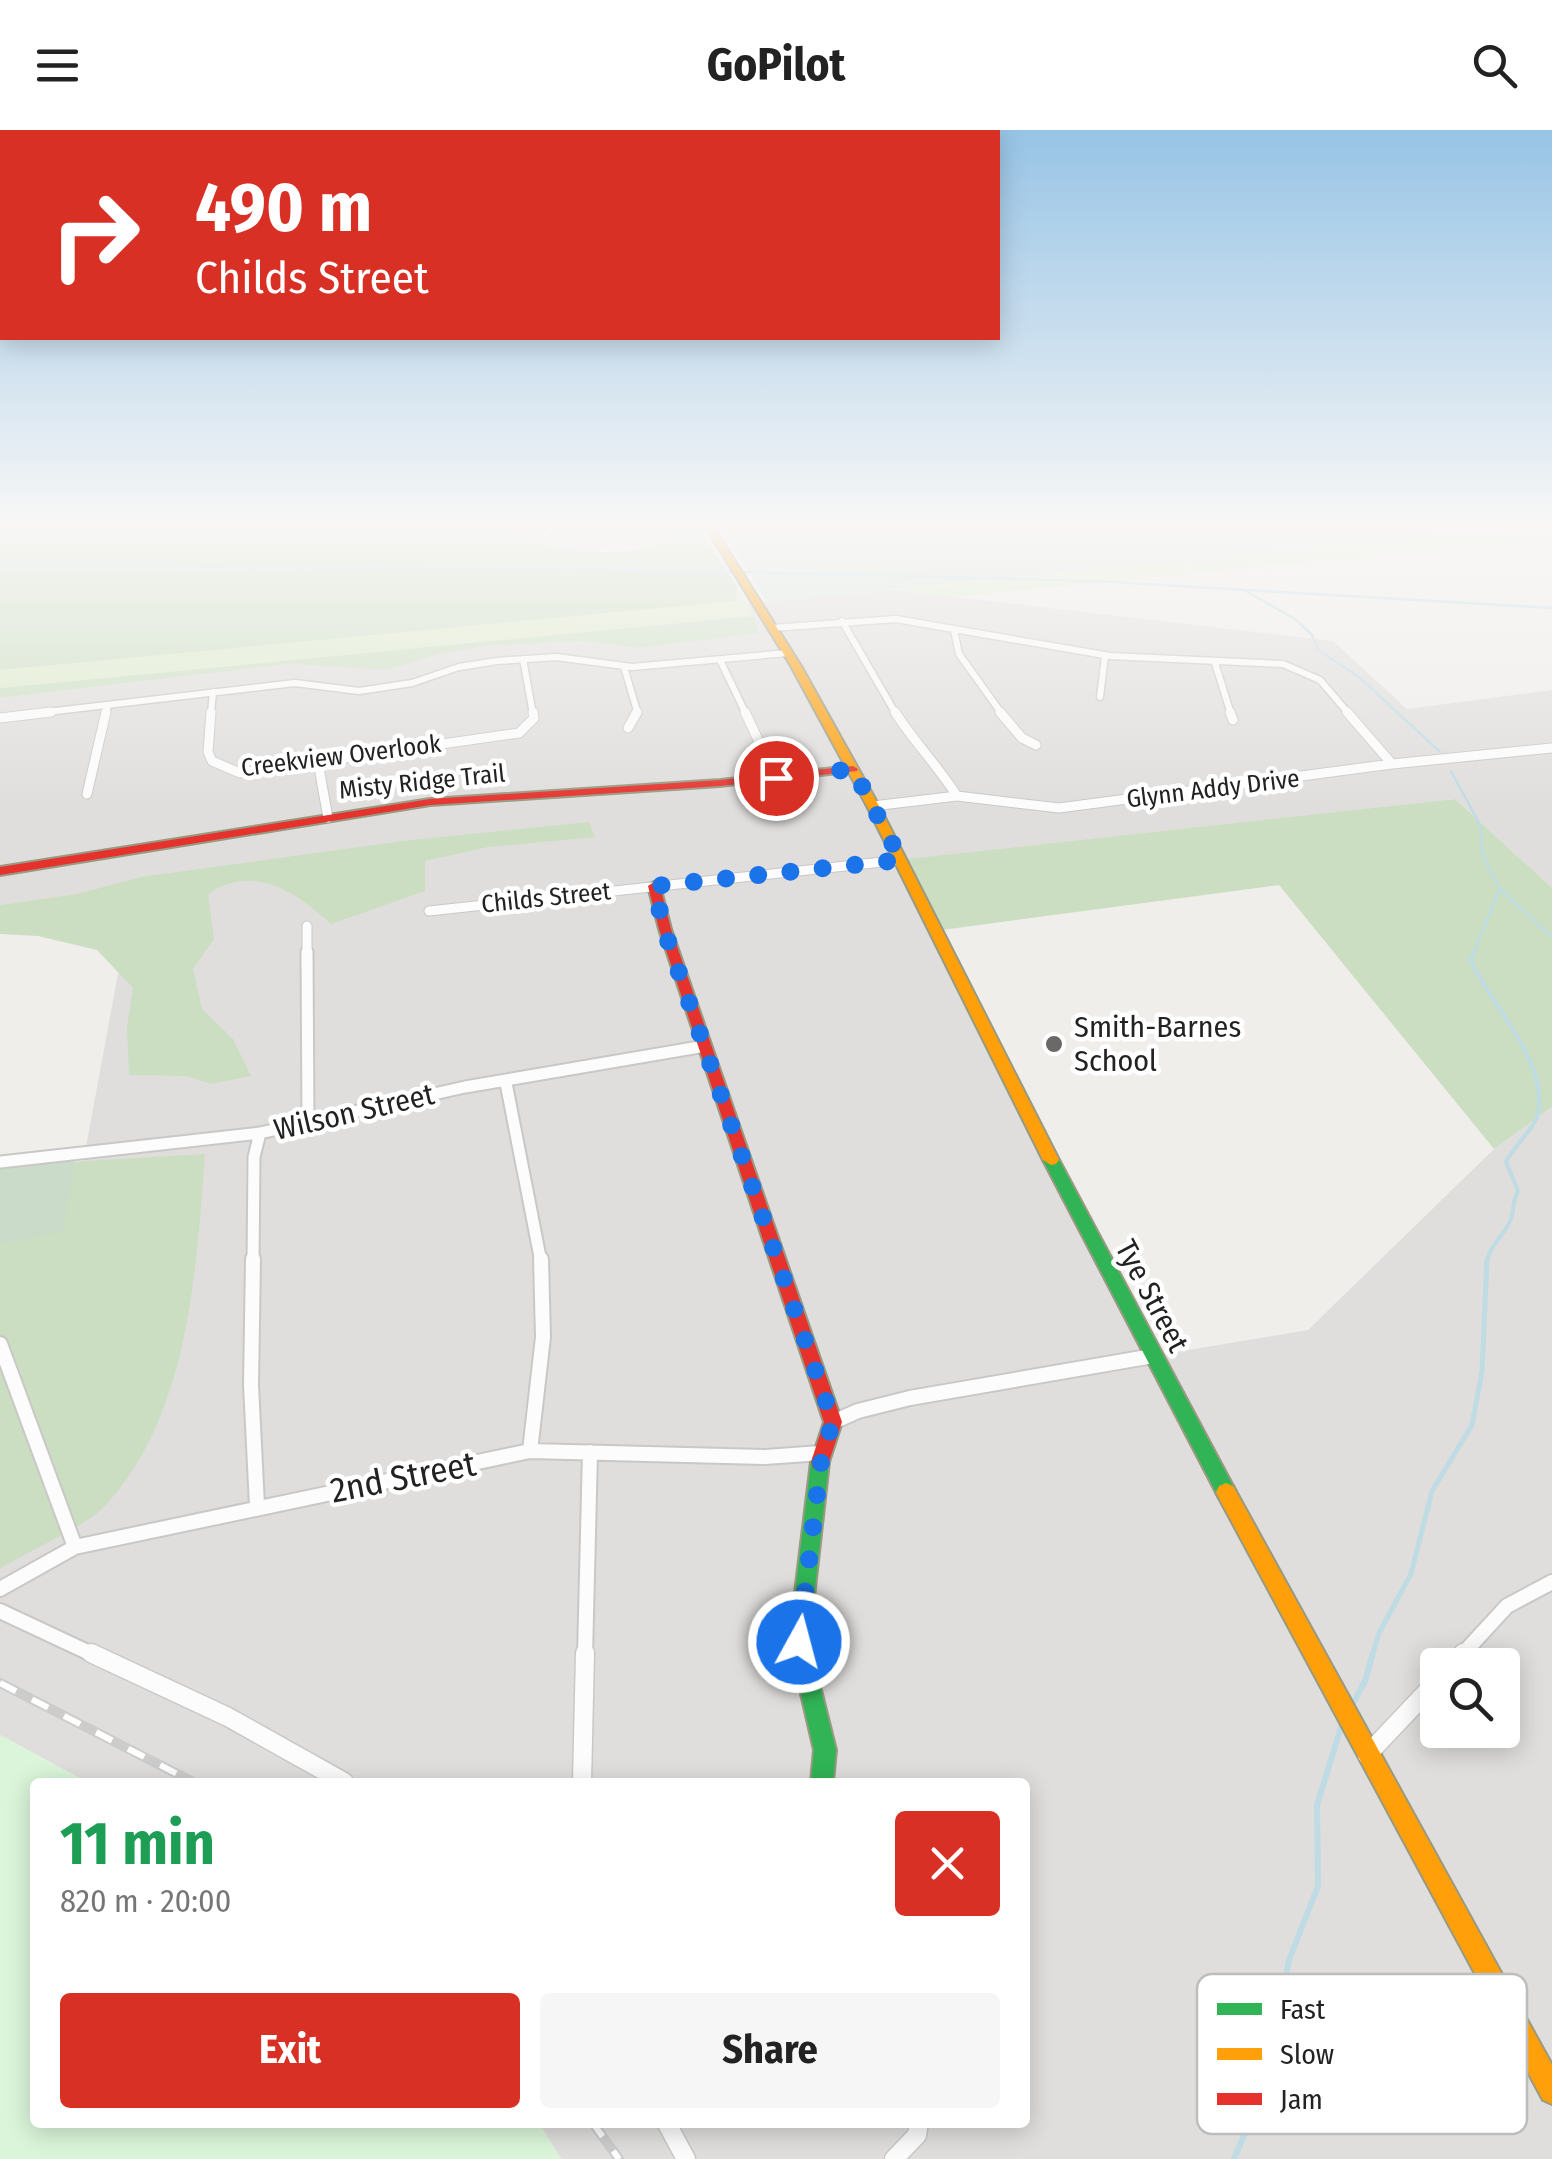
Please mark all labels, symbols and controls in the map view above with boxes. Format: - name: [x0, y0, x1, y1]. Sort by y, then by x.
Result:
- icon: menu: [30, 38, 85, 93]
- text: GoPilot: [707, 38, 845, 92]
- icon: search: [1467, 38, 1522, 93]
- text: 490 m: [195, 166, 372, 250]
- icon: right: [30, 170, 160, 300]
- text: Childs Street: [195, 251, 429, 305]
- street label: Creekview Overlook: [239, 729, 443, 783]
- pin: [734, 736, 819, 821]
- icon: arrive: [749, 751, 804, 806]
- street label: Misty Ridge Trail: [338, 758, 507, 806]
- street label: Glynn Addy Drive: [1125, 764, 1301, 814]
- street label: Childs Street: [480, 876, 613, 920]
- place label: Smith-Barnes School: [1074, 1009, 1241, 1079]
- marker: Smith-Barnes School: [1043, 1033, 1065, 1055]
- street label: Wilson Street: [270, 1076, 438, 1148]
- street label: Tye Street: [1108, 1234, 1197, 1358]
- street label: 2nd Street: [327, 1442, 480, 1512]
- position arrow: [747, 1590, 851, 1694]
- map controls: [1420, 1648, 1520, 1748]
- button: search: [1420, 1648, 1520, 1748]
- text: 11 min: [60, 1808, 215, 1880]
- button: close: [895, 1811, 1000, 1916]
- text: 820 m · 20:00: [60, 1882, 231, 1920]
- legend: [1197, 1974, 1527, 2134]
- button: Exit: [60, 1993, 520, 2108]
- button: Share: [540, 1993, 1000, 2108]
- text: Fast: [1280, 1993, 1326, 2026]
- text: Slow: [1280, 2038, 1334, 2071]
- text: Jam: [1280, 2083, 1323, 2116]

